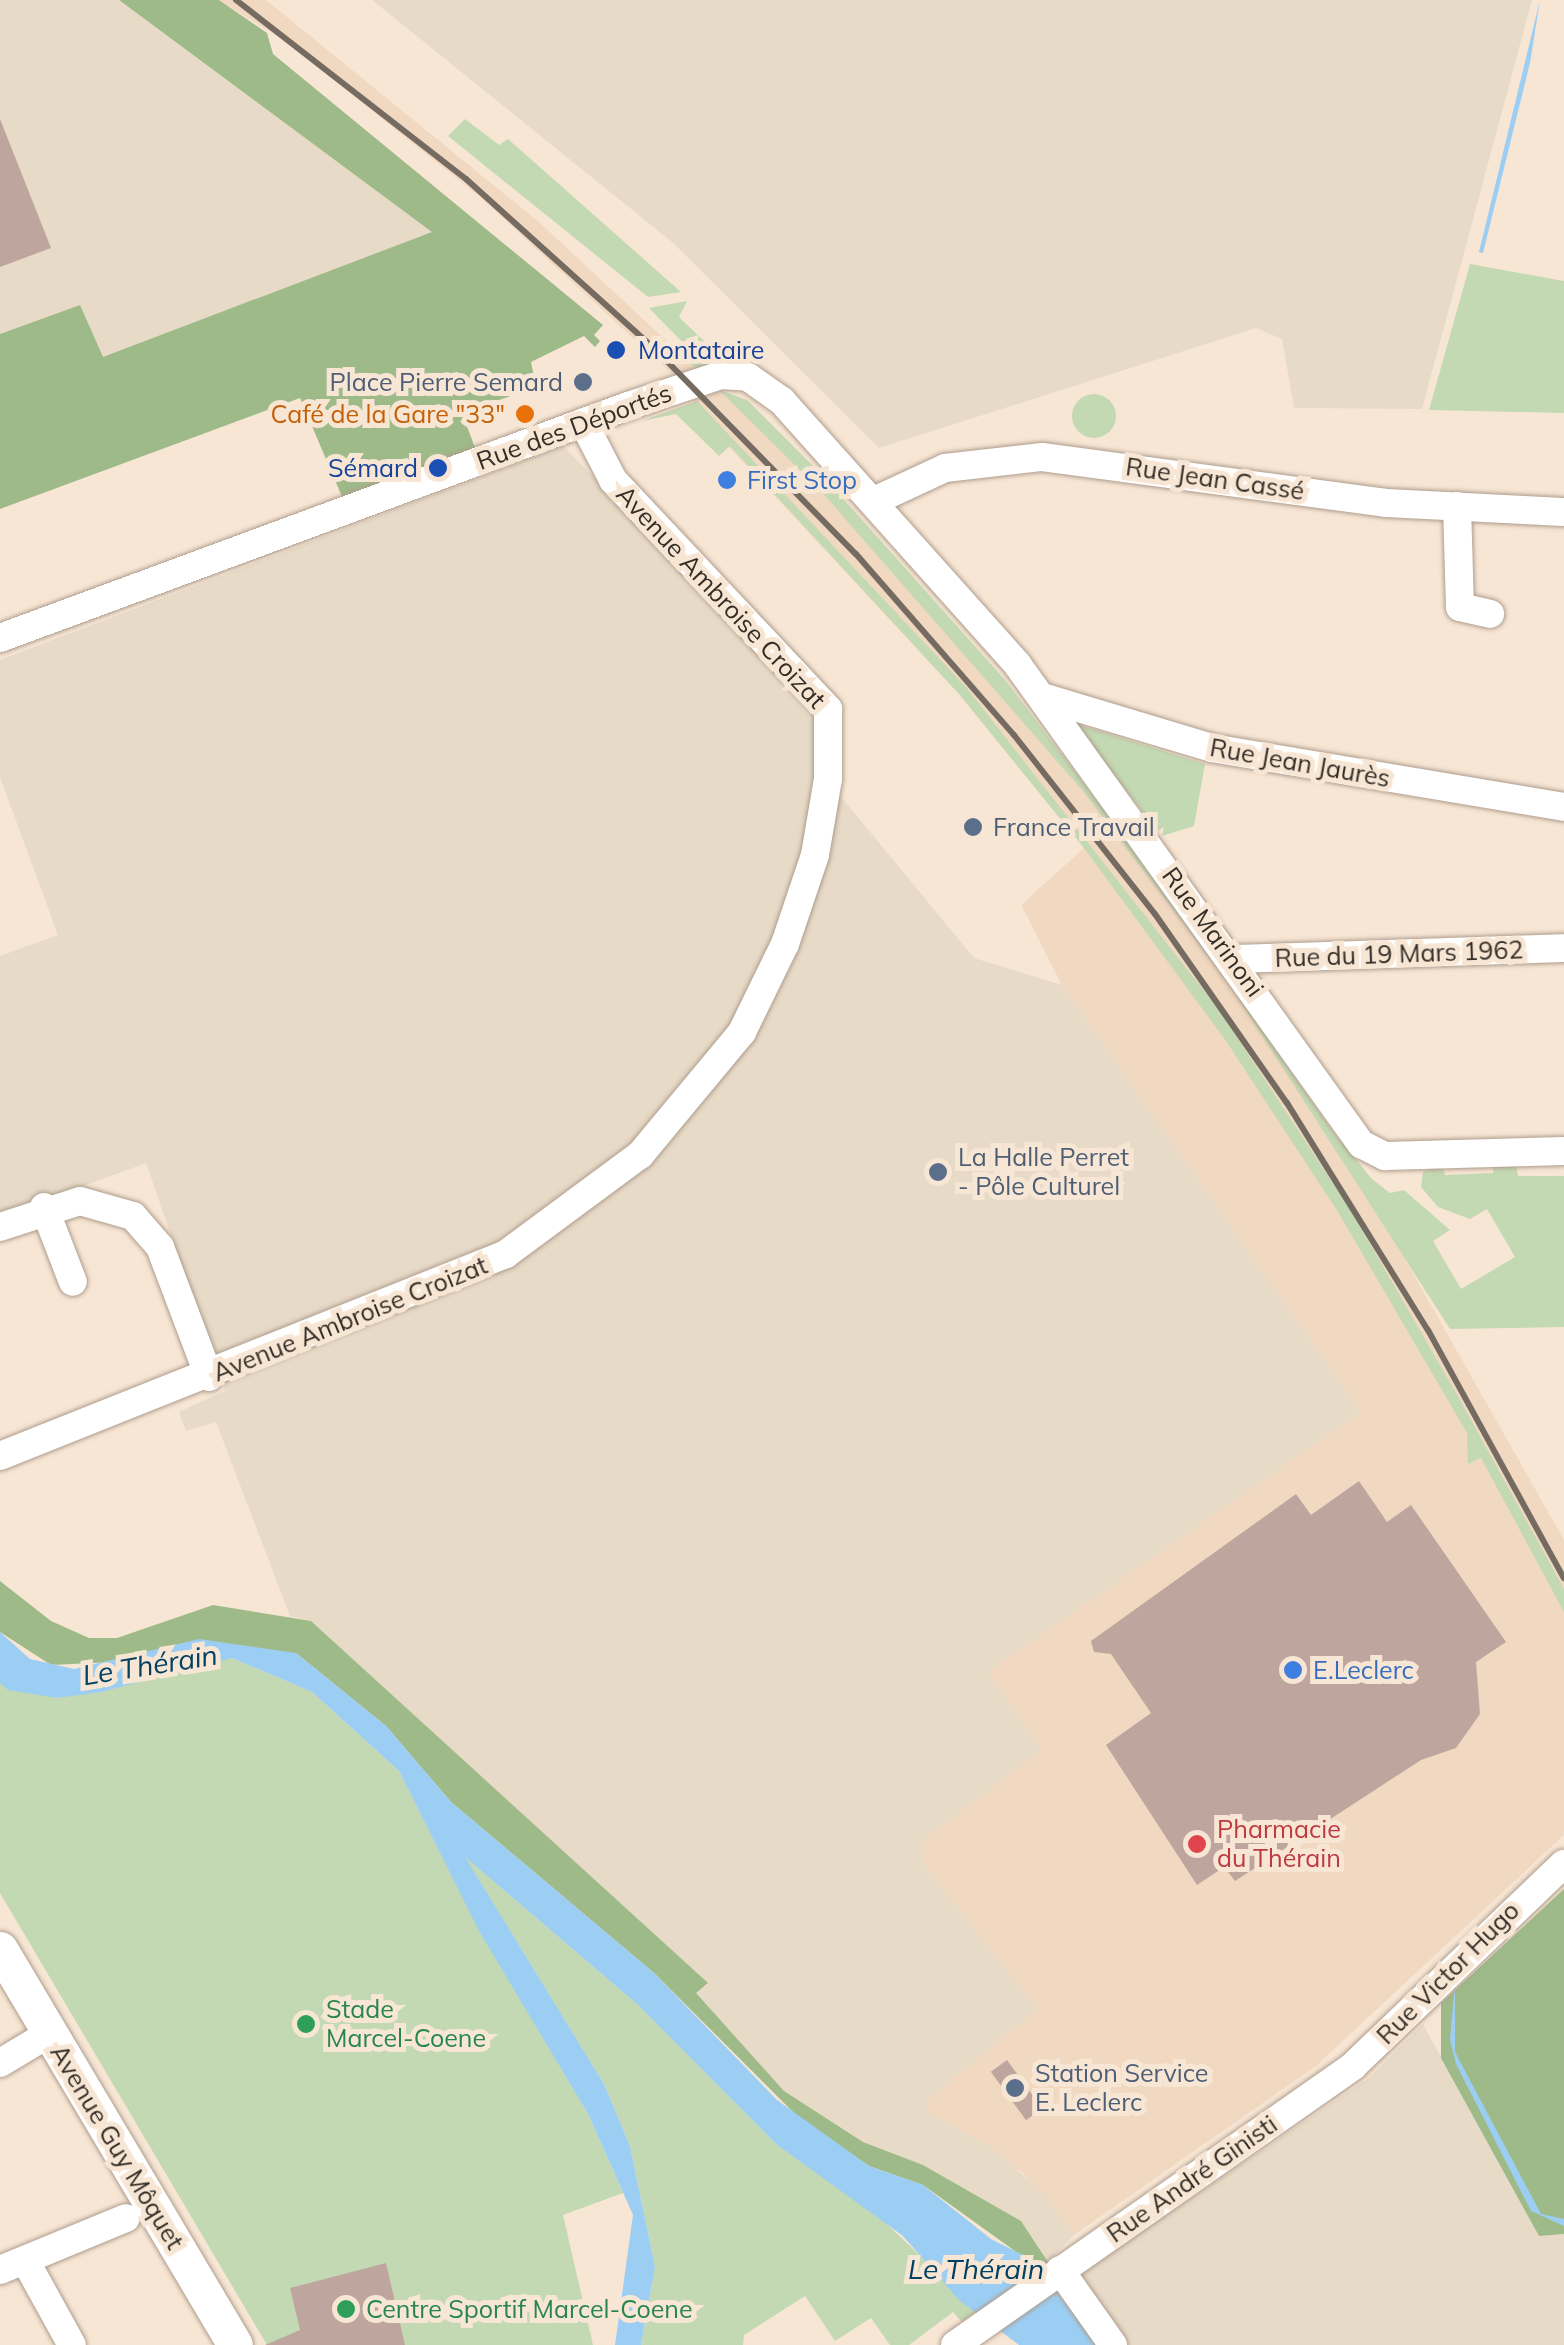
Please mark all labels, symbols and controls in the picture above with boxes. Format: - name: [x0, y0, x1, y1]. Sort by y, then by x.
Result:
- place label: Montataire: [638, 335, 764, 365]
- marker: Montataire: [603, 337, 629, 363]
- place label: Place Pierre Semard: [330, 367, 563, 397]
- marker: Place Pierre Semard: [572, 371, 594, 393]
- street label: Rue des Déportés: [472, 378, 676, 476]
- place label: Café de la Gare "33": [271, 399, 505, 429]
- marker: Café de la Gare "33": [514, 403, 536, 425]
- street label: Rue Jean Cassé: [1124, 452, 1306, 506]
- place label: Sémard: [328, 453, 418, 483]
- marker: Sémard: [427, 457, 449, 479]
- place label: First Stop: [747, 465, 857, 495]
- marker: First Stop: [716, 469, 738, 491]
- street label: Avenue Ambroise Croizat: [610, 479, 832, 715]
- street label: Rue Jean Jaurès: [1208, 732, 1392, 794]
- place label: France Travail: [993, 812, 1155, 842]
- marker: France Travail: [962, 816, 984, 838]
- street label: Rue Marinoni: [1156, 861, 1270, 1003]
- street label: Rue du 19 Mars 1962: [1274, 935, 1524, 973]
- place label: La Halle Perret - Pôle Culturel: [958, 1143, 1129, 1202]
- marker: La Halle Perret - Pôle Culturel: [927, 1161, 949, 1183]
- street label: Avenue Ambroise Croizat: [208, 1250, 492, 1388]
- water label: Le Thérain: [80, 1638, 220, 1692]
- place label: E.Leclerc: [1313, 1655, 1414, 1685]
- marker: E.Leclerc: [1282, 1659, 1304, 1681]
- place label: Pharmacie du Thérain: [1217, 1815, 1341, 1874]
- marker: Pharmacie du Thérain: [1186, 1833, 1208, 1855]
- street label: Rue Victor Hugo: [1371, 1896, 1525, 2050]
- place label: Stade Marcel-Coene: [326, 1995, 486, 2054]
- marker: Stade Marcel-Coene: [295, 2013, 317, 2035]
- street label: Avenue Guy Môquet: [44, 2039, 190, 2255]
- place label: Station Service E. Leclerc: [1035, 2059, 1208, 2118]
- marker: Station Service E. Leclerc: [1004, 2077, 1026, 2099]
- street label: Rue André Ginisti: [1101, 2109, 1283, 2249]
- water label: Le Thérain: [908, 2252, 1044, 2286]
- place label: Centre Sportif Marcel-Coene: [366, 2294, 693, 2324]
- marker: Centre Sportif Marcel-Coene: [335, 2298, 357, 2320]

